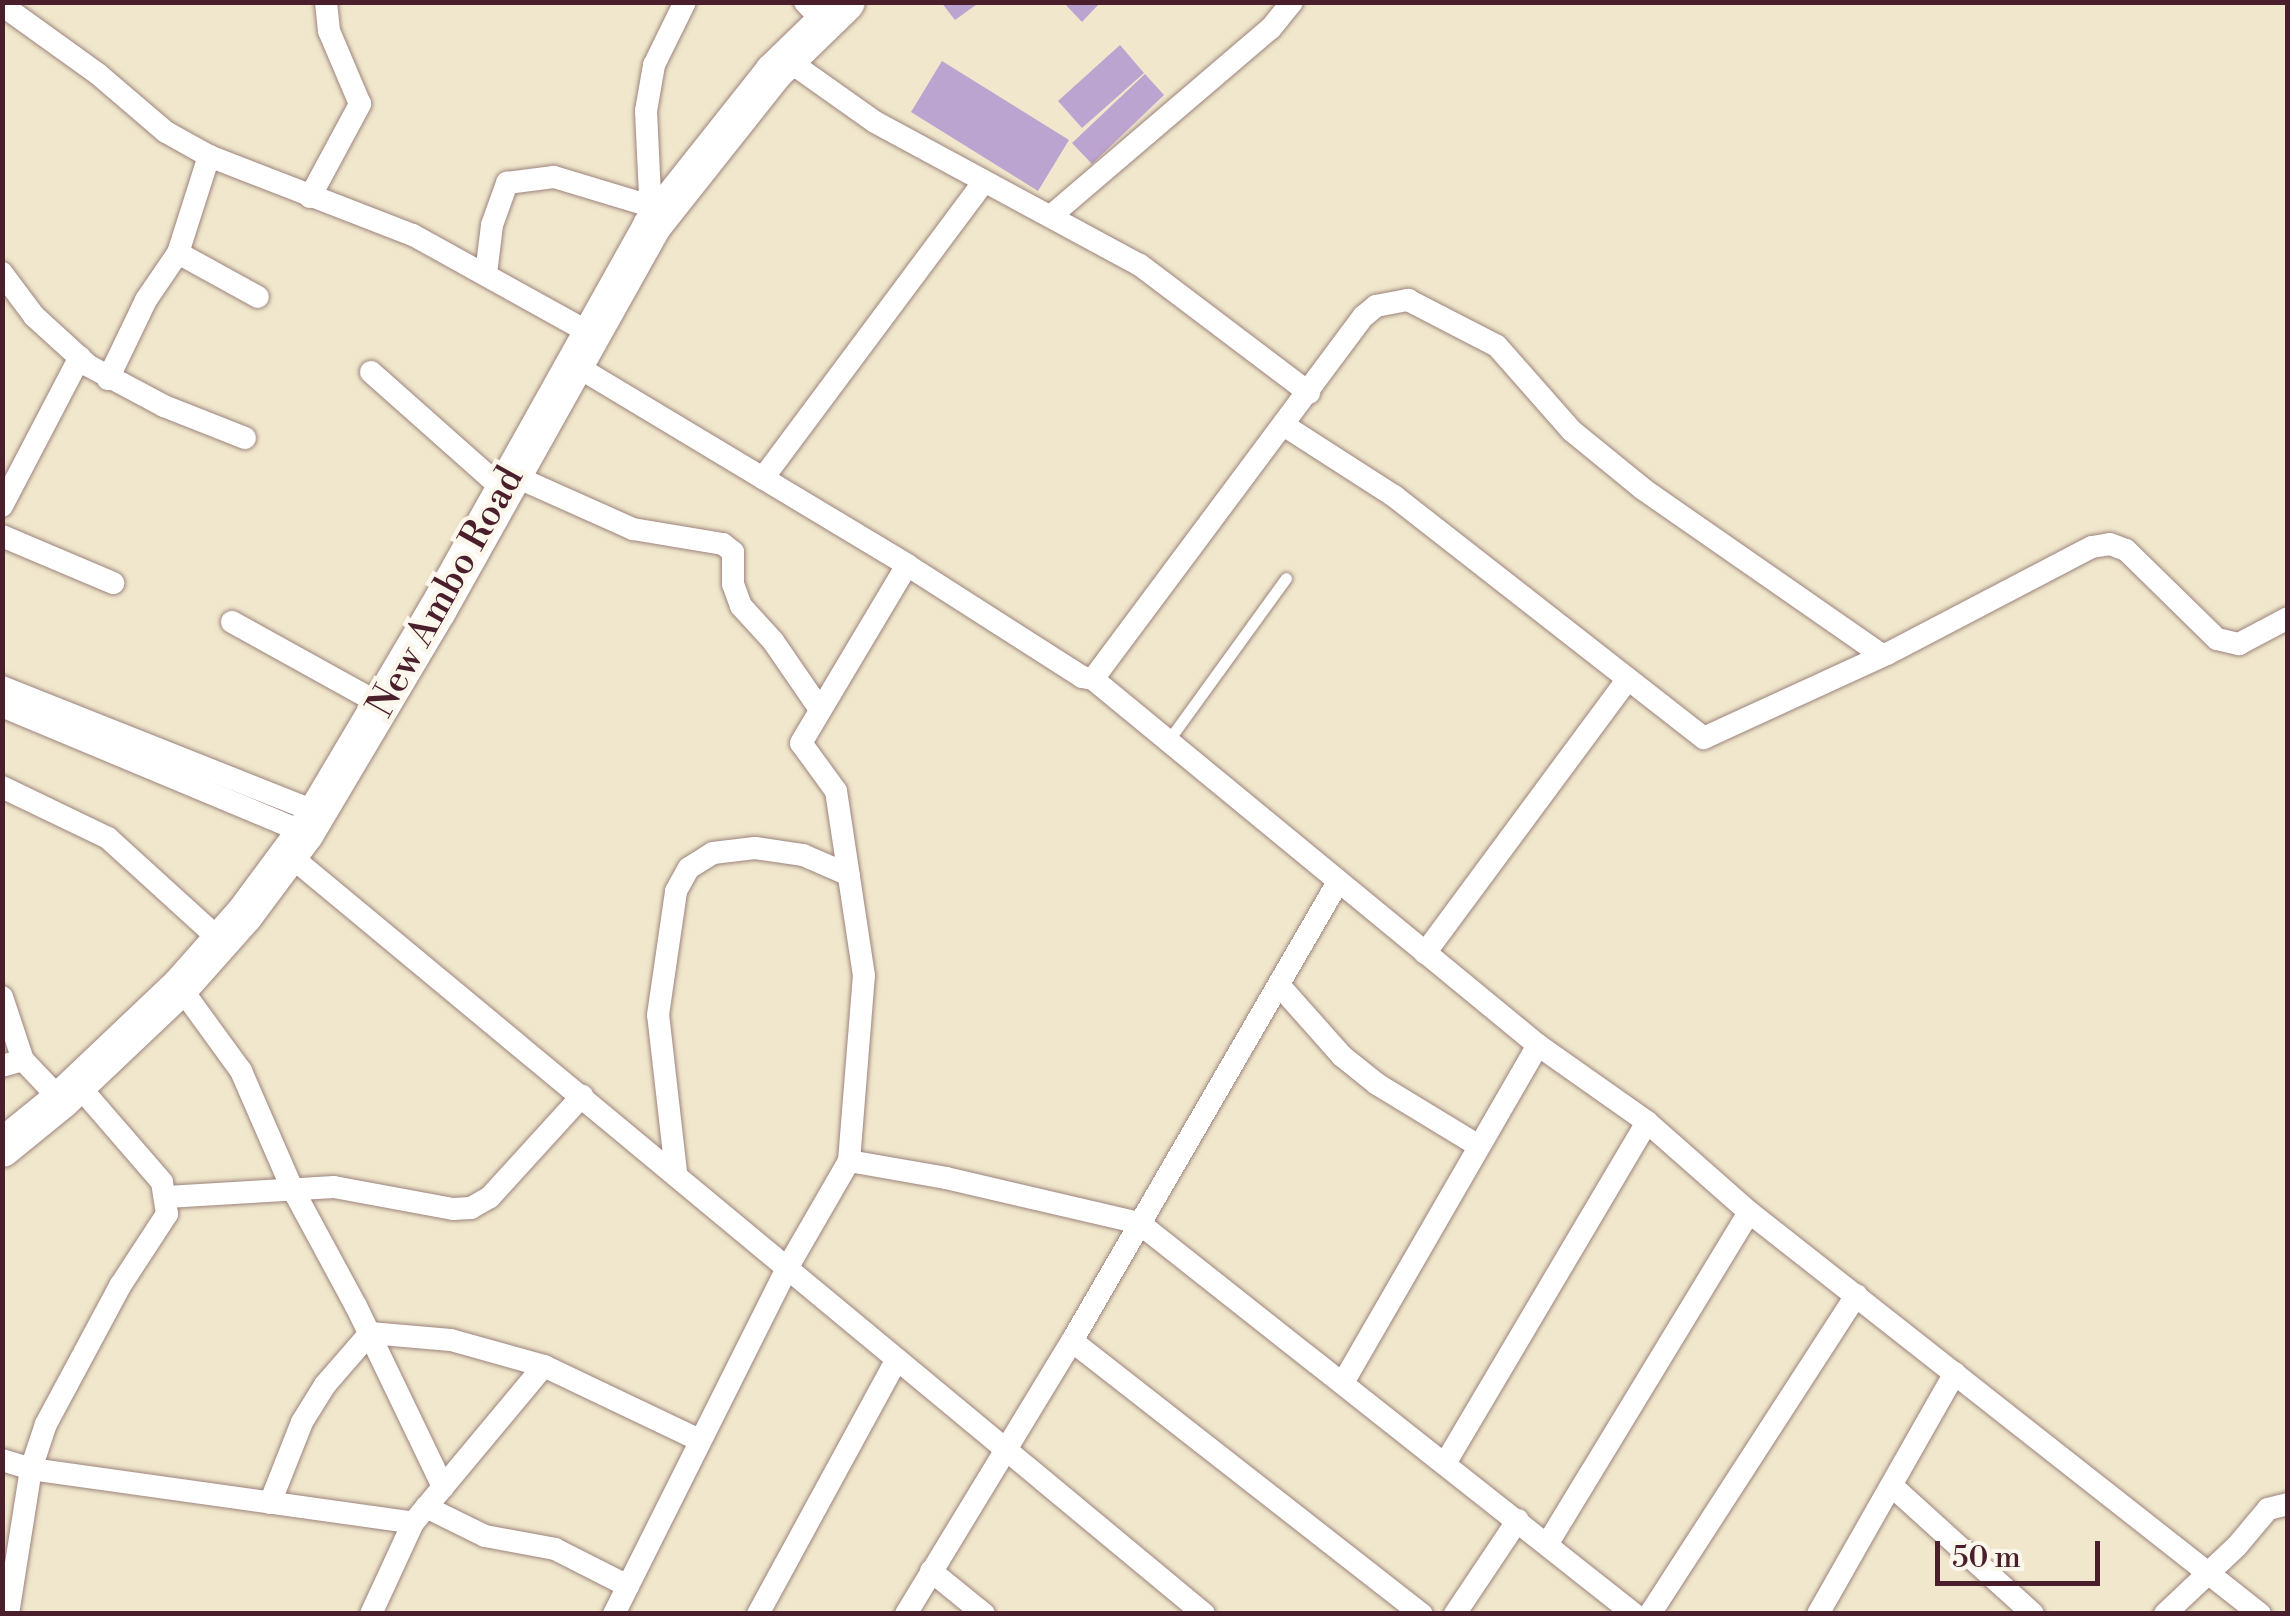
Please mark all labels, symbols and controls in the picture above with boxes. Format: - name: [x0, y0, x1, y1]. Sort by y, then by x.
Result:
- street label: New Ambo Road: [358, 459, 534, 725]
- scale bar: [1940, 1521, 2105, 1583]
- text: 50 m: [1952, 1539, 2021, 1577]

